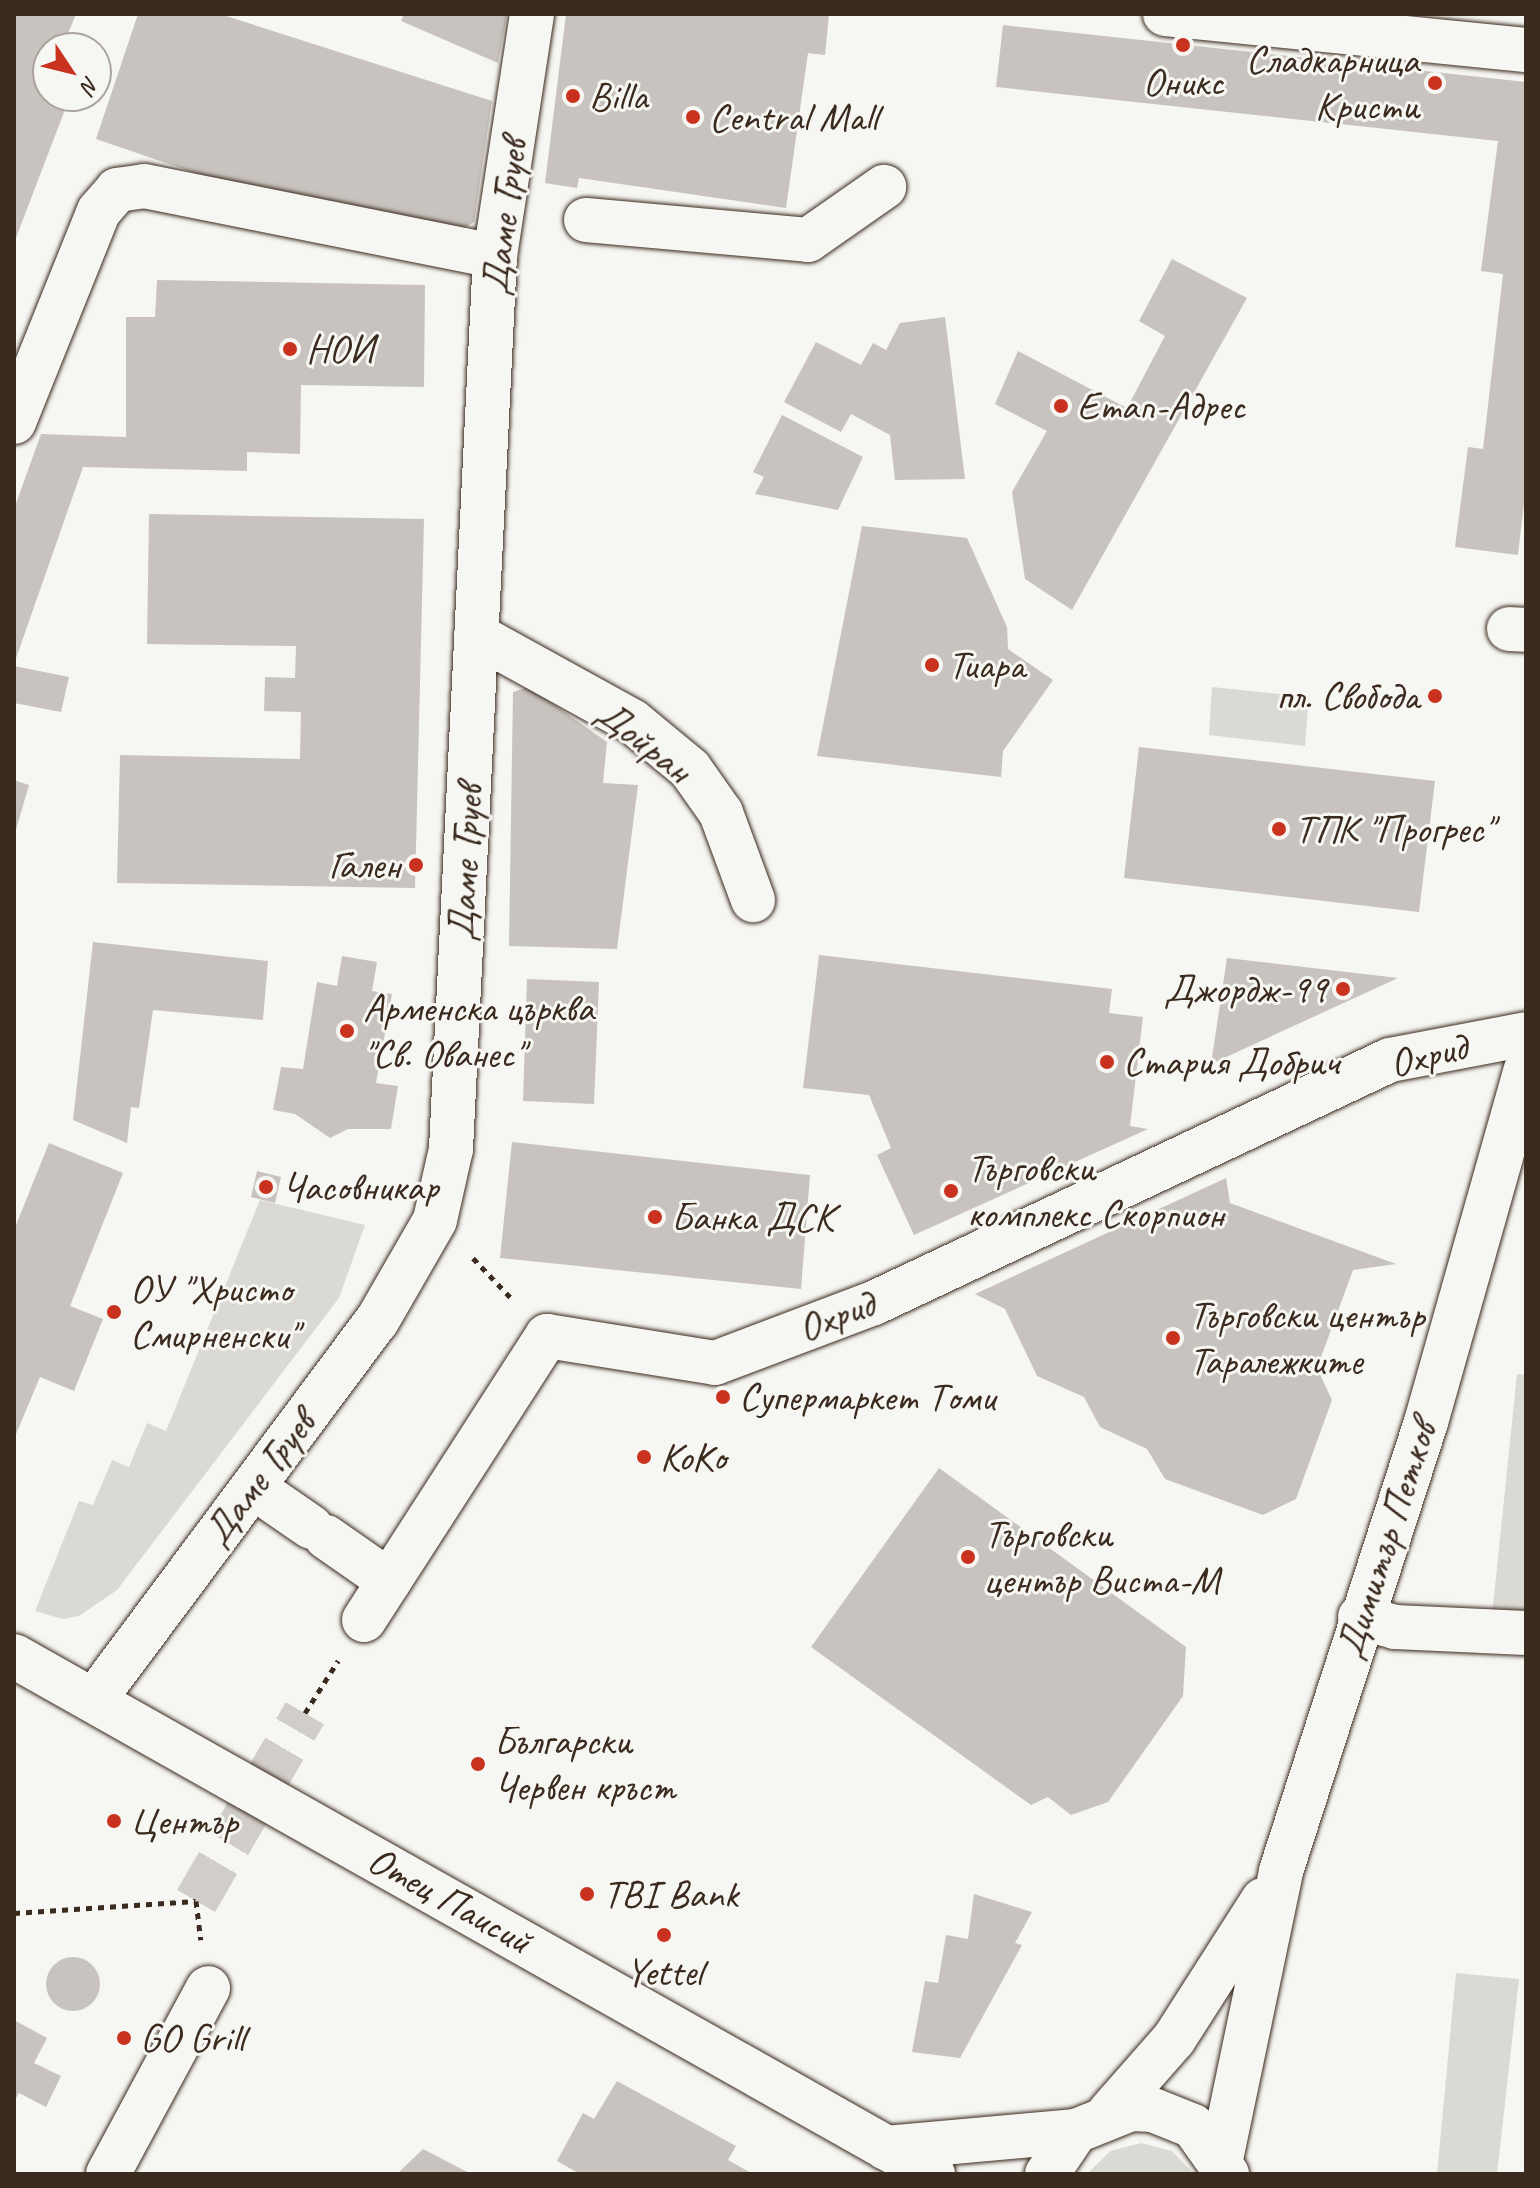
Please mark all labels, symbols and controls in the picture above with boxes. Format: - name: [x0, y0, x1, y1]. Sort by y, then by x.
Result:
- north arrow: [32, 32, 112, 112]
- marker: Оникс: [1174, 36, 1192, 54]
- place label: Сладкарница Кристи: [1246, 36, 1419, 130]
- place label: Оникс: [1143, 58, 1223, 106]
- text: N: [75, 71, 105, 98]
- place label: Billa: [589, 72, 647, 120]
- marker: Сладкарница Кристи: [1426, 74, 1444, 92]
- marker: Billa: [564, 87, 582, 105]
- place label: Central Mall: [709, 93, 879, 141]
- marker: Central Mall: [684, 108, 702, 126]
- street label: Даме Груев: [471, 138, 537, 296]
- place label: НОИ: [306, 325, 373, 373]
- marker: НОИ: [281, 340, 299, 358]
- place label: Етап-Адрес: [1077, 382, 1245, 430]
- marker: Етап-Адрес: [1052, 397, 1070, 415]
- place label: Тиара: [948, 641, 1025, 689]
- marker: Тиара: [923, 656, 941, 674]
- place label: пл. Свобода: [1276, 672, 1419, 720]
- marker: пл. Свобода: [1426, 687, 1444, 705]
- street label: Дойран: [587, 689, 701, 793]
- street label: Даме Груев: [437, 786, 493, 940]
- place label: ТПК "Прогрес": [1295, 805, 1493, 853]
- marker: ТПК "Прогрес": [1270, 820, 1288, 838]
- place label: Гален: [329, 841, 400, 889]
- marker: Гален: [407, 856, 425, 874]
- place label: Джордж-99: [1164, 965, 1327, 1013]
- marker: Джордж-99: [1334, 980, 1352, 998]
- place label: Арменска църква "Св. Ованес": [363, 984, 594, 1078]
- marker: Арменска църква "Св. Ованес": [338, 1022, 356, 1040]
- street label: Охрид: [1384, 1022, 1472, 1088]
- place label: Стария Добрич: [1123, 1038, 1339, 1086]
- marker: Стария Добрич: [1098, 1053, 1116, 1071]
- place label: Търговски комплекс Скорпион: [967, 1144, 1227, 1238]
- place label: Часовникар: [282, 1163, 438, 1211]
- marker: Часовникар: [257, 1178, 275, 1196]
- marker: Търговски комплекс Скорпион: [942, 1182, 960, 1200]
- place label: Банка ДСК: [671, 1193, 834, 1241]
- marker: Банка ДСК: [646, 1208, 664, 1226]
- place label: ОУ "Христо Смирненски": [130, 1265, 297, 1359]
- street label: Охрид: [791, 1280, 881, 1352]
- place label: Търговски център Таралежките: [1189, 1291, 1423, 1385]
- marker: ОУ "Христо Смирненски": [105, 1303, 123, 1321]
- marker: Търговски център Таралежките: [1164, 1329, 1182, 1347]
- place label: Супермаркет Томи: [739, 1373, 994, 1421]
- marker: Супермаркет Томи: [714, 1388, 732, 1406]
- street label: Даме Груев: [194, 1403, 324, 1553]
- street label: Димитър Петков: [1326, 1417, 1446, 1663]
- place label: КоКо: [660, 1433, 726, 1481]
- marker: КоКо: [635, 1448, 653, 1466]
- place label: Търговски център Виста-М: [984, 1510, 1221, 1604]
- marker: Търговски център Виста-М: [959, 1548, 977, 1566]
- place label: Български Червен кръст: [494, 1717, 675, 1811]
- marker: Български Червен кръст: [469, 1755, 487, 1773]
- place label: Център: [130, 1797, 238, 1845]
- marker: Център: [105, 1812, 123, 1830]
- street label: Отец Паисий: [358, 1835, 542, 1965]
- place label: TBI Bank: [603, 1870, 738, 1918]
- marker: TBI Bank: [578, 1885, 596, 1903]
- marker: Yettel: [655, 1926, 673, 1944]
- place label: Yettel: [626, 1948, 702, 1996]
- place label: GO Grill: [140, 2014, 244, 2062]
- marker: GO Grill: [115, 2029, 133, 2047]

